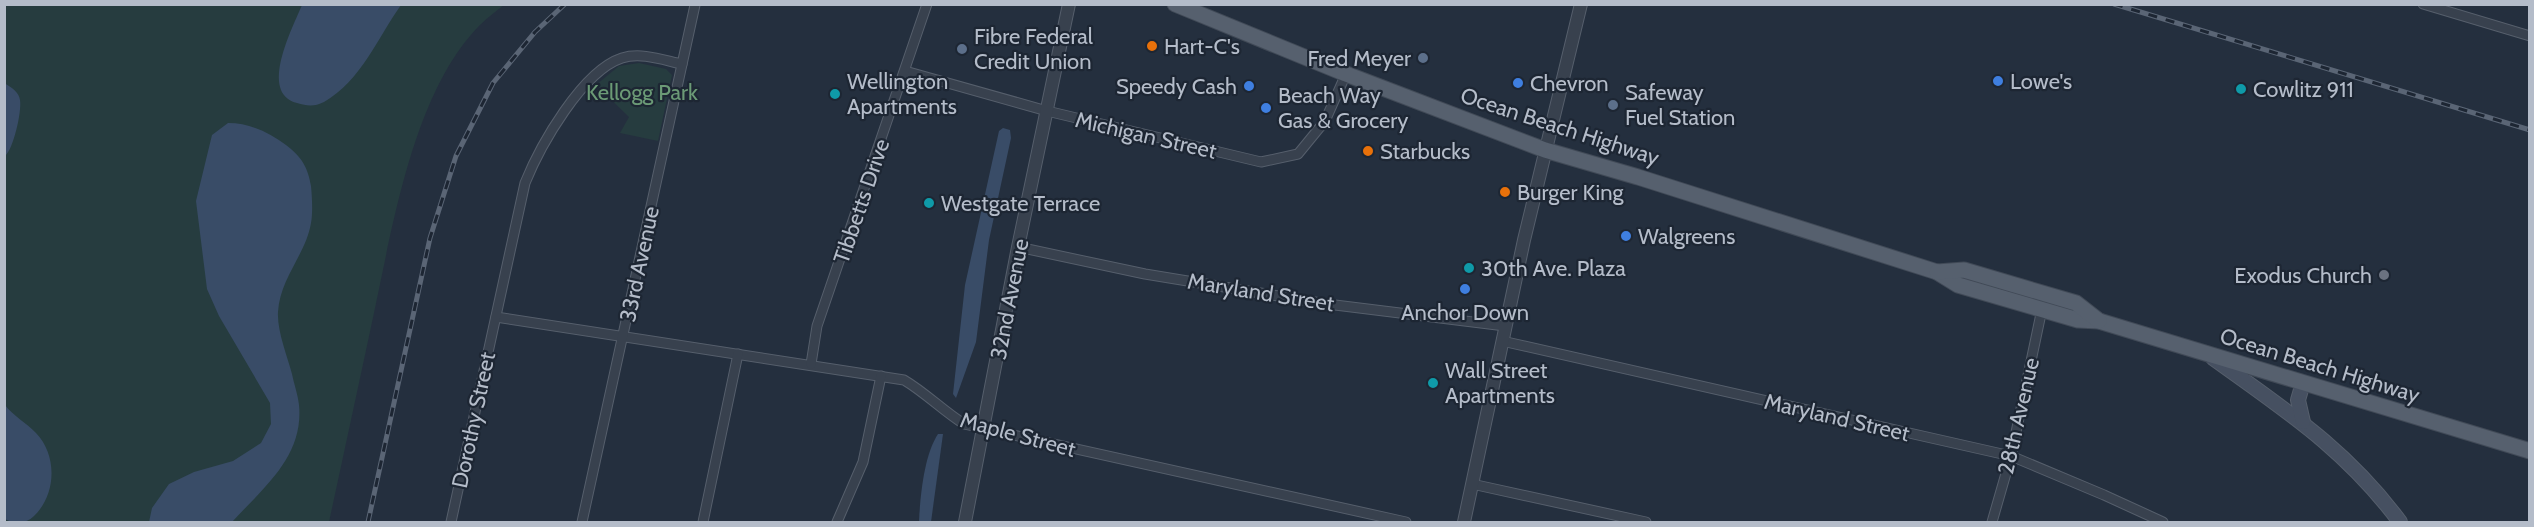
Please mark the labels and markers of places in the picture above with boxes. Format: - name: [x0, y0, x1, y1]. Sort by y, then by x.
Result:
- place label: Fibre Federal Credit Union: [974, 23, 1094, 75]
- place label: Hart-C's: [1164, 33, 1240, 60]
- marker: Hart-C's: [1145, 39, 1159, 53]
- marker: Fibre Federal Credit Union: [955, 42, 969, 56]
- place label: Fred Meyer: [1308, 45, 1411, 72]
- marker: Fred Meyer: [1416, 51, 1430, 65]
- place label: Wellington Apartments: [847, 68, 957, 120]
- place label: Lowe's: [2010, 68, 2072, 95]
- place label: Chevron: [1530, 70, 1609, 97]
- place label: Speedy Cash: [1116, 73, 1237, 100]
- marker: Lowe's: [1991, 74, 2005, 88]
- marker: Chevron: [1511, 76, 1525, 90]
- place label: Cowlitz 911: [2253, 76, 2354, 103]
- marker: Speedy Cash: [1242, 79, 1256, 93]
- place label: Safeway Fuel Station: [1625, 79, 1735, 131]
- place label: Beach Way Gas & Grocery: [1278, 82, 1408, 134]
- marker: Cowlitz 911: [2234, 82, 2248, 96]
- marker: Wellington Apartments: [828, 87, 842, 101]
- marker: Safeway Fuel Station: [1606, 98, 1620, 112]
- marker: Beach Way Gas & Grocery: [1259, 101, 1273, 115]
- place label: Starbucks: [1380, 138, 1470, 165]
- marker: Starbucks: [1361, 144, 1375, 158]
- place label: Burger King: [1517, 179, 1624, 206]
- marker: Burger King: [1498, 185, 1512, 199]
- place label: Westgate Terrace: [941, 190, 1100, 217]
- marker: Westgate Terrace: [922, 196, 936, 210]
- place label: Walgreens: [1638, 223, 1735, 250]
- marker: Walgreens: [1619, 229, 1633, 243]
- place label: 30th Ave. Plaza: [1481, 255, 1626, 282]
- marker: 30th Ave. Plaza: [1462, 261, 1476, 275]
- place label: Exodus Church: [2234, 262, 2372, 289]
- marker: Exodus Church: [2377, 268, 2391, 282]
- marker: Anchor Down: [1458, 282, 1472, 296]
- place label: Anchor Down: [1401, 299, 1529, 326]
- place label: Wall Street Apartments: [1445, 357, 1555, 409]
- marker: Wall Street Apartments: [1426, 376, 1440, 390]

